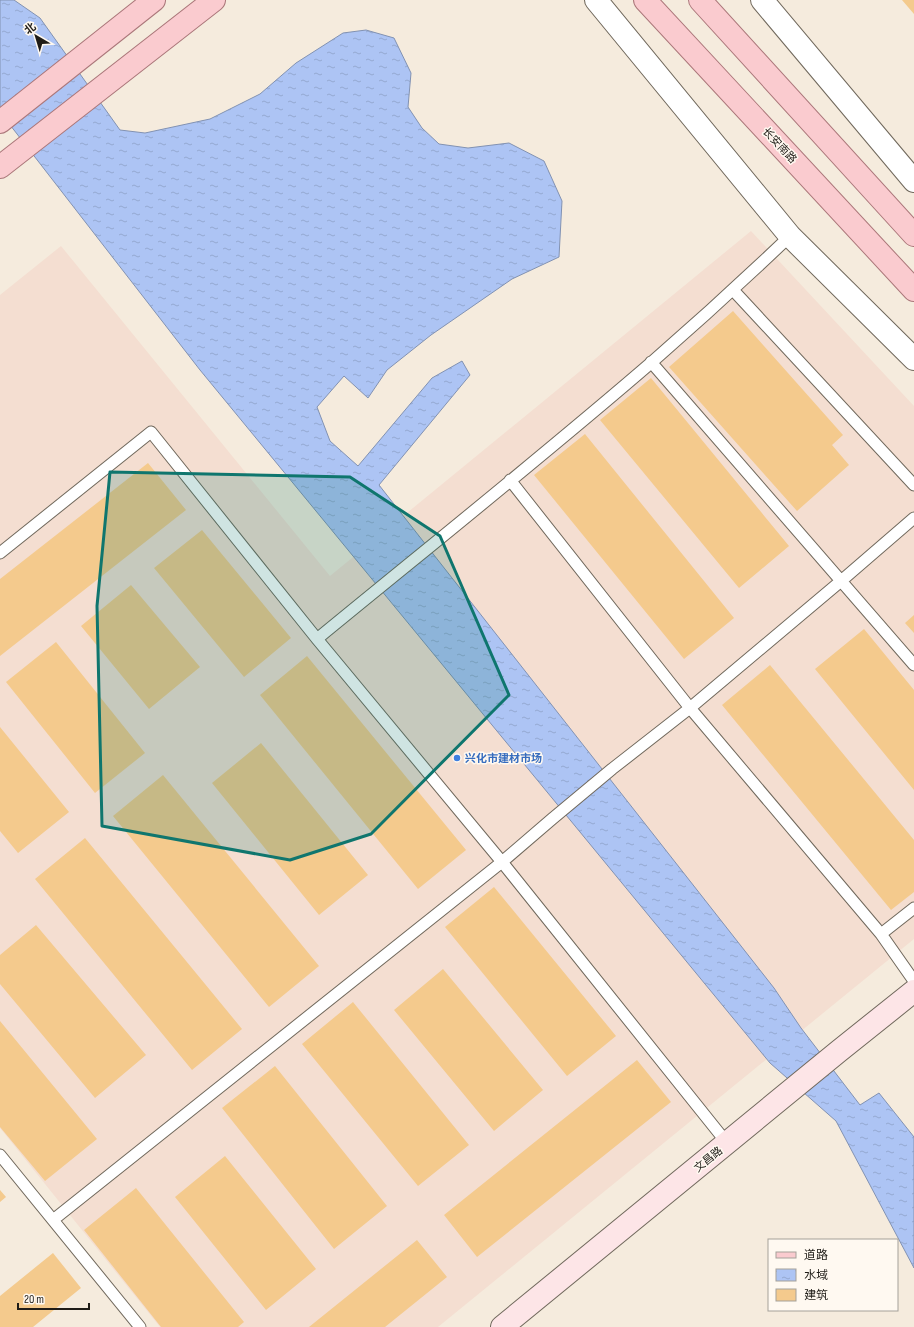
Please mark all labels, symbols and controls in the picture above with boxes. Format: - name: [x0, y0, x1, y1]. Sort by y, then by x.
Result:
- north arrow: [16, 16, 56, 56]
- text: 北: [22, 20, 38, 37]
- street label: 长安南路: [760, 125, 799, 166]
- place label: 兴化市建材市场: [465, 752, 542, 765]
- marker: 兴化市建材市场: [452, 753, 462, 763]
- street label: 文昌路: [691, 1144, 725, 1175]
- legend: [768, 1239, 898, 1311]
- text: 道路: [804, 1248, 828, 1263]
- text: 水域: [804, 1268, 828, 1283]
- scale bar: [18, 1285, 89, 1311]
- text: 建筑: [804, 1288, 828, 1303]
- text: 20 m: [24, 1292, 44, 1307]

